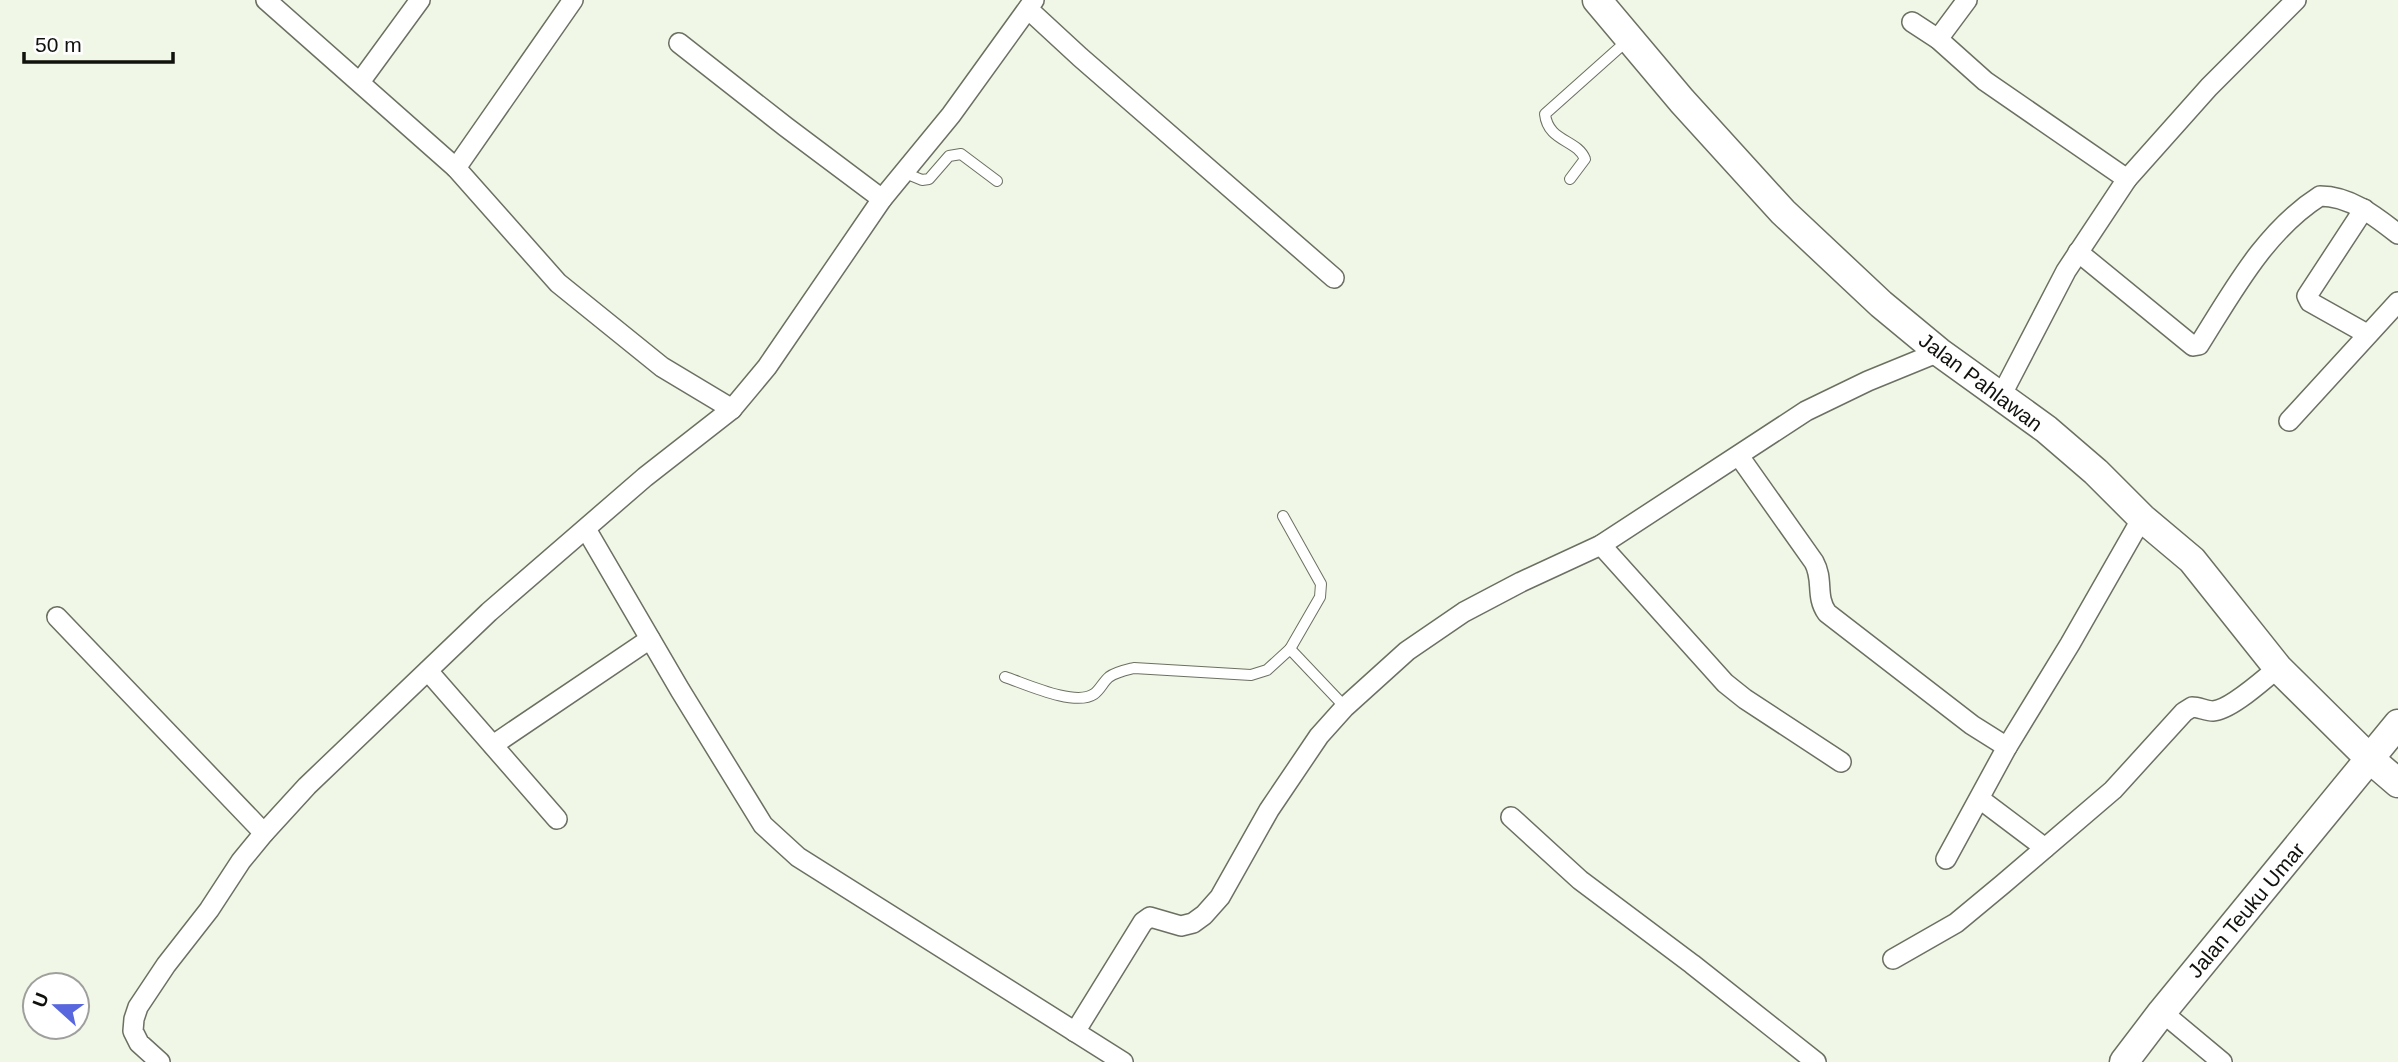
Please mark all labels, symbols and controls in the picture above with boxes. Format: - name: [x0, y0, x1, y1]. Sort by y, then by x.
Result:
- scale bar: [24, 21, 173, 65]
- text: 50 m: [35, 33, 82, 56]
- street label: Jalan Pahlawan: [1915, 328, 2047, 436]
- street label: Jalan Teuku Umar: [2183, 838, 2309, 982]
- north arrow: [21, 971, 91, 1041]
- text: U: [28, 990, 53, 1010]

